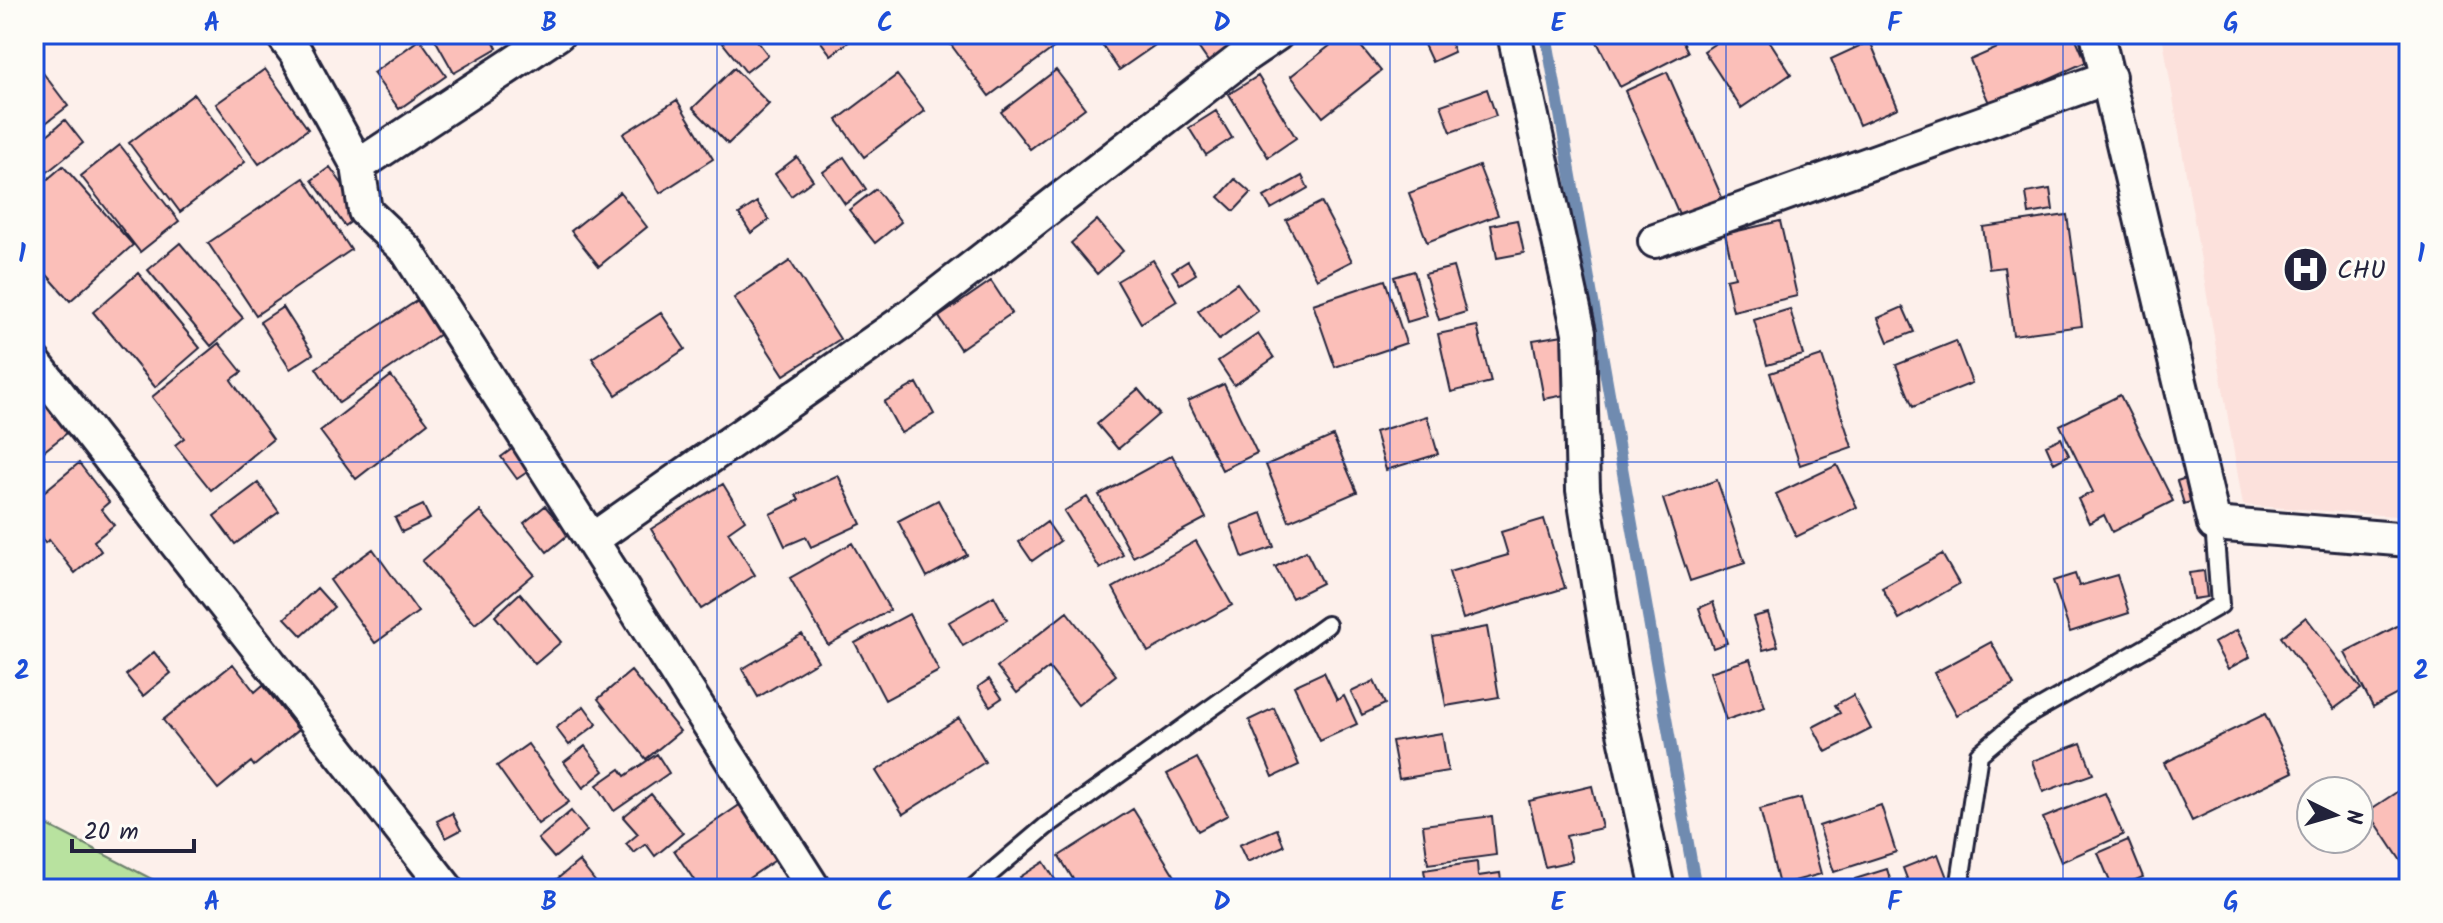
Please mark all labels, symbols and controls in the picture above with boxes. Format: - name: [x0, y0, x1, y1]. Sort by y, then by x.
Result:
- text: A: [204, 3, 220, 45]
- text: B: [541, 3, 557, 45]
- text: C: [877, 3, 893, 45]
- text: D: [1213, 3, 1231, 45]
- text: E: [1551, 3, 1567, 45]
- text: F: [1887, 3, 1903, 45]
- text: G: [2223, 3, 2239, 45]
- text: 1: [18, 234, 26, 276]
- text: 1: [2417, 234, 2425, 276]
- hospital icon: CHU: [2282, 245, 2330, 293]
- place label: CHU: [2337, 250, 2386, 292]
- text: 2: [14, 651, 30, 693]
- text: 2: [2413, 651, 2429, 693]
- north arrow: [2295, 775, 2375, 855]
- scale bar: [72, 803, 194, 853]
- text: N: [2334, 808, 2370, 825]
- text: 20 m: [84, 813, 139, 852]
- text: A: [204, 882, 220, 923]
- text: B: [541, 882, 557, 923]
- text: C: [877, 882, 893, 923]
- text: D: [1213, 882, 1231, 923]
- text: E: [1551, 882, 1567, 923]
- text: F: [1887, 882, 1903, 923]
- text: G: [2223, 882, 2239, 923]

